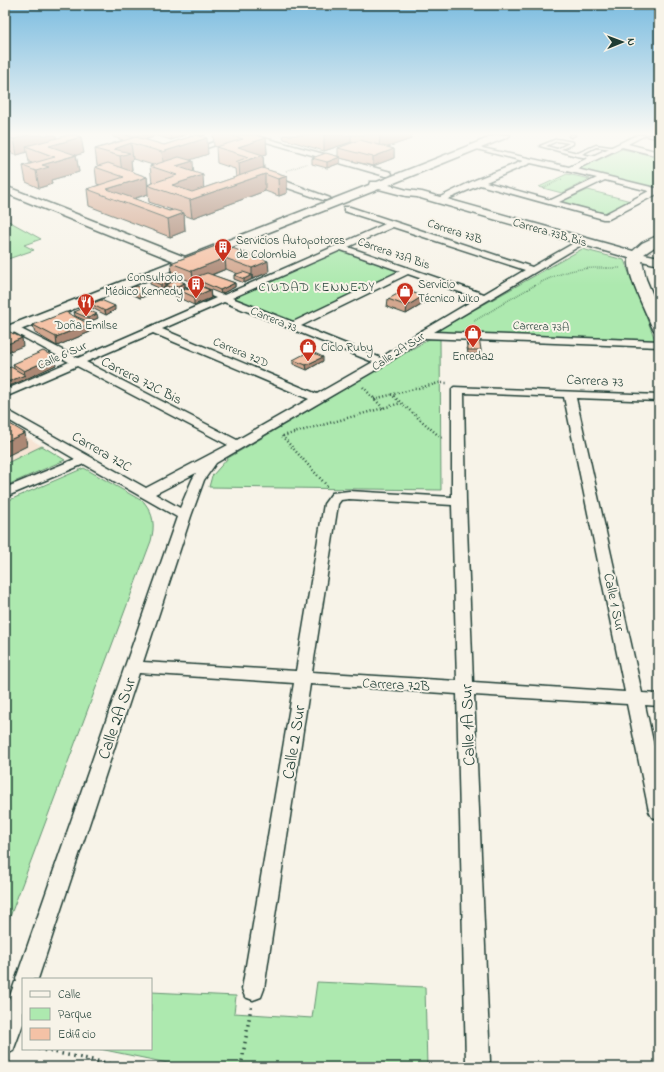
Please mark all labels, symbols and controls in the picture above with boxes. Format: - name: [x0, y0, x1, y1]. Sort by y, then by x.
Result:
- north arrow: [602, 22, 642, 62]
- text: N: [623, 38, 639, 46]
- street label: Carrera 73B Bis: [511, 214, 589, 252]
- street label: Carrera 73B: [425, 215, 485, 249]
- place label: Servicios Autopotores de Colombia: [236, 232, 345, 264]
- street label: Carrera 73A Bis: [355, 233, 432, 275]
- building icon: Servicios Autopotores de Colombia: [213, 237, 233, 262]
- place label: Consultorio Médico Kennedy: [105, 269, 183, 302]
- building icon: Consultorio Médico Kennedy: [186, 274, 206, 299]
- place label: Servicio Técnico Niko: [418, 276, 480, 308]
- district label: CIUDAD KENNEDY: [259, 278, 375, 297]
- shop icon: Servicio Técnico Niko: [395, 281, 415, 306]
- restaurant icon: Doña Emilse: [76, 292, 96, 317]
- street label: Carrera 73: [248, 302, 300, 337]
- place label: Doña Emilse: [54, 317, 118, 335]
- street label: Carrera 73A: [512, 317, 569, 337]
- shop icon: Enreda2: [463, 323, 483, 348]
- street label: Calle 2A Sur: [368, 328, 429, 376]
- street label: Carrera 72D: [210, 333, 271, 373]
- street label: Calle 6 Sur: [35, 337, 90, 375]
- shop icon: Ciclo Ruby: [298, 337, 318, 362]
- place label: Ciclo Ruby: [321, 339, 373, 358]
- place label: Enreda2: [452, 348, 494, 366]
- street label: Carrera 72C Bis: [97, 352, 186, 411]
- street label: Carrera 73: [566, 370, 624, 393]
- street label: Carrera 72C: [67, 427, 135, 478]
- street label: Calle 1 Sur: [597, 571, 630, 634]
- street label: Calle 2A Sur: [92, 673, 143, 763]
- street label: Carrera 72B: [362, 673, 430, 698]
- street label: Calle 1A Sur: [455, 683, 482, 766]
- street label: Calle 2 Sur: [276, 703, 313, 781]
- legend: [22, 978, 152, 1050]
- text: Calle: [58, 986, 81, 1004]
- text: Parque: [58, 1006, 92, 1024]
- text: Edificio: [58, 1026, 96, 1044]

